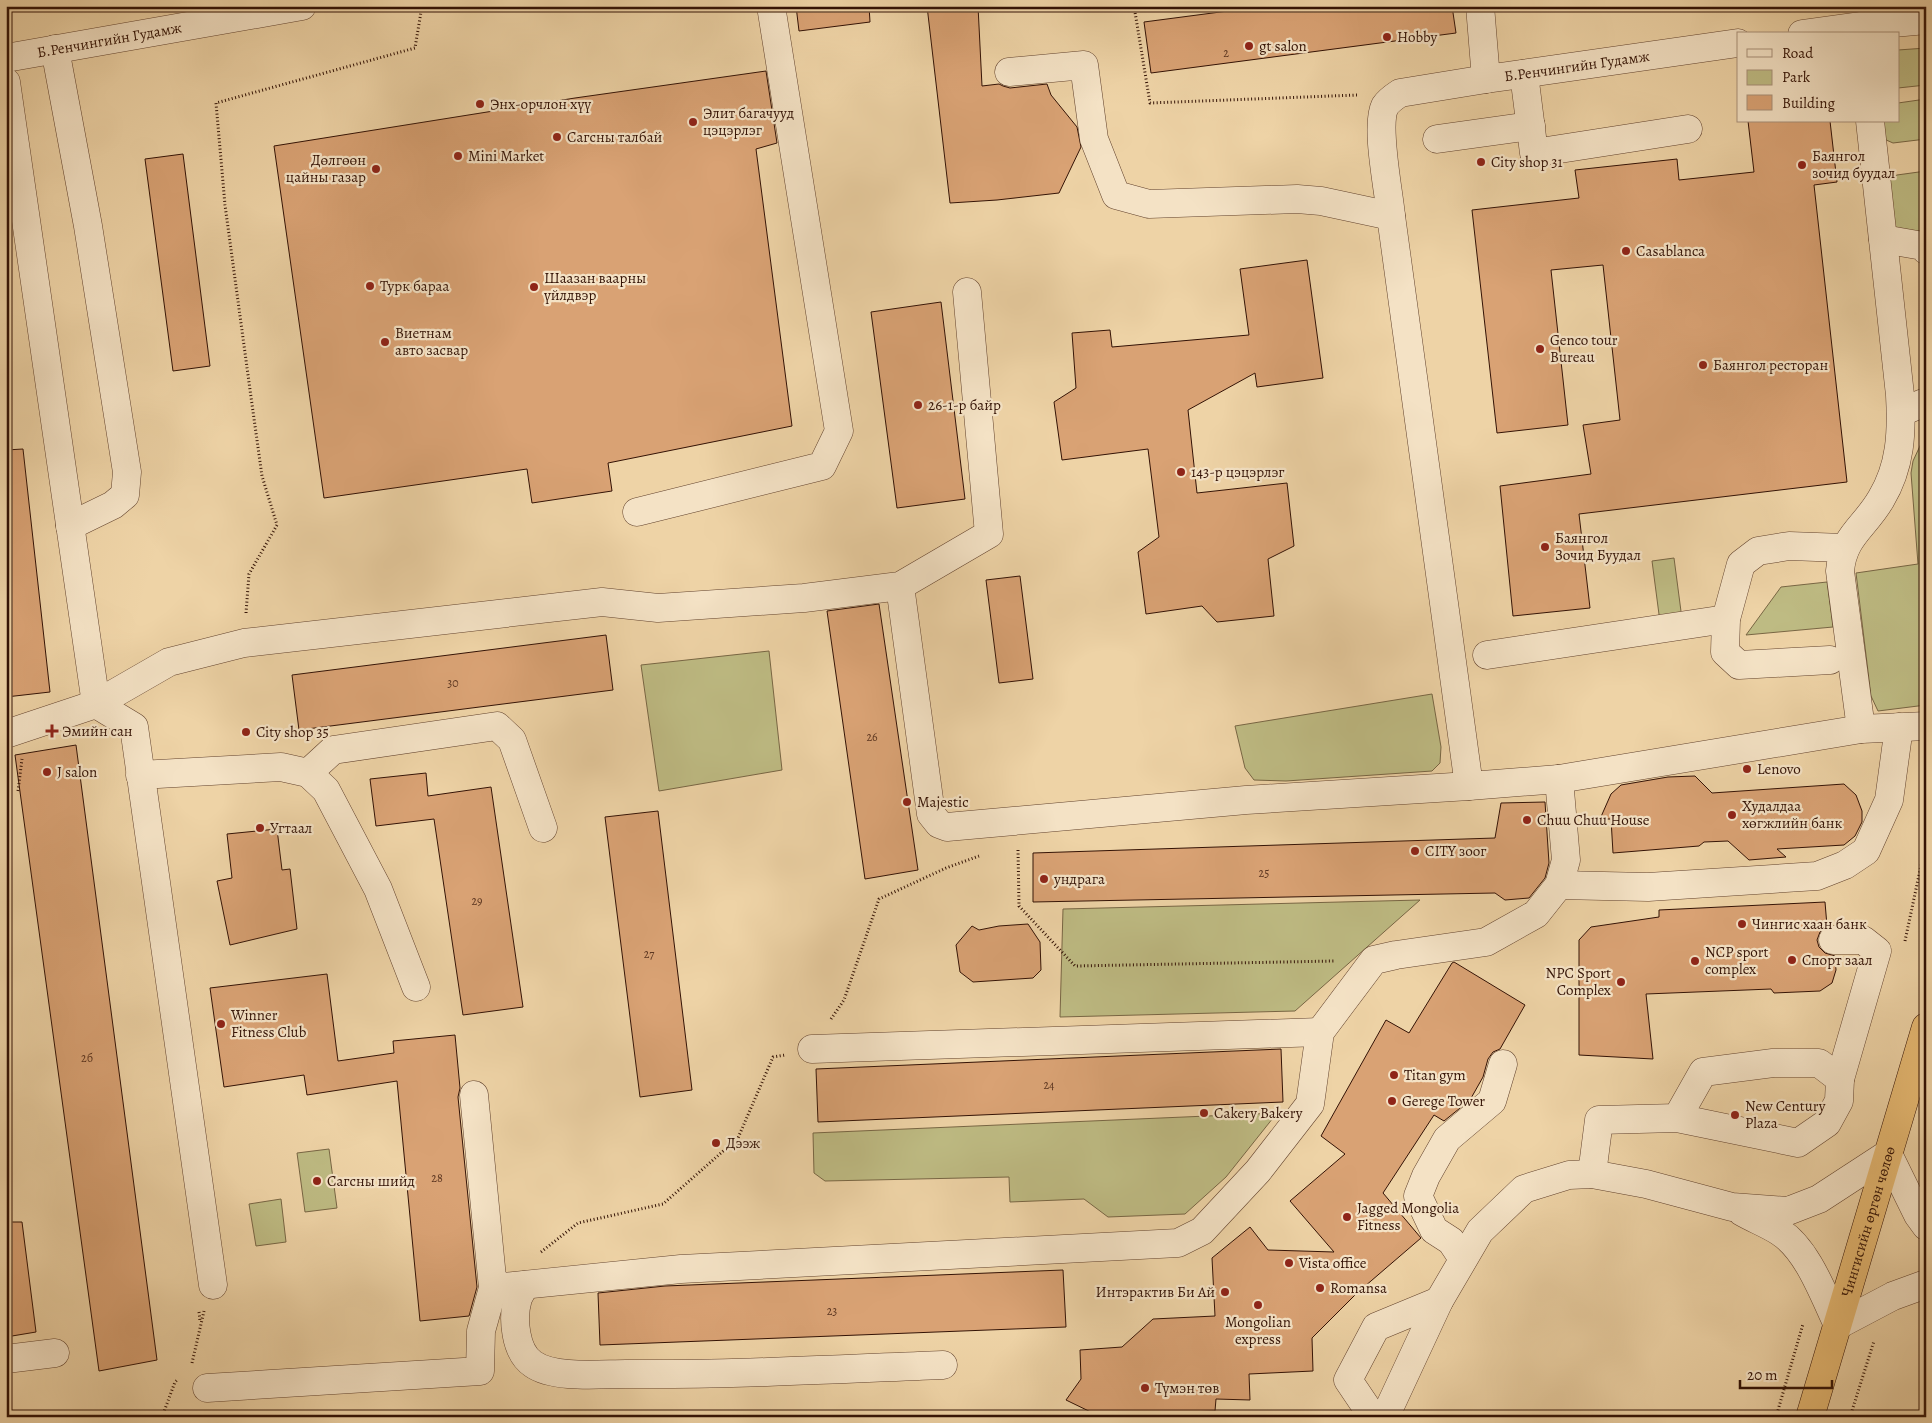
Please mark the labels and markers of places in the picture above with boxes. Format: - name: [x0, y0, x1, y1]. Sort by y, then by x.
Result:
- place label: Hobby: [1397, 27, 1437, 47]
- marker: Hobby: [1381, 31, 1393, 43]
- place label: gt salon: [1259, 36, 1307, 56]
- marker: gt salon: [1243, 40, 1255, 52]
- place label: Энх-орчлон хүү: [490, 94, 591, 114]
- marker: Энх-орчлон хүү: [474, 98, 486, 110]
- place label: Элит багачууд цэцэрлэг: [703, 103, 794, 140]
- marker: Элит багачууд цэцэрлэг: [687, 116, 699, 128]
- place label: Сагсны талбай: [567, 127, 663, 147]
- marker: Сагсны талбай: [551, 131, 563, 143]
- place label: Mini Market: [468, 146, 544, 166]
- place label: Баянгол зочид буудал: [1812, 146, 1895, 183]
- place label: Дөлгөөн цайны газар: [286, 150, 366, 187]
- marker: Mini Market: [452, 150, 464, 162]
- place label: City shop 31: [1491, 152, 1563, 172]
- marker: City shop 31: [1475, 156, 1487, 168]
- marker: Баянгол зочид буудал: [1796, 159, 1808, 171]
- marker: Дөлгөөн цайны газар: [370, 163, 382, 175]
- place label: Casablanca: [1636, 241, 1705, 261]
- marker: Casablanca: [1620, 245, 1632, 257]
- place label: Шаазан ваарны үйлдвэр: [543, 268, 646, 305]
- place label: Турк бараа: [380, 276, 449, 296]
- marker: Турк бараа: [364, 280, 376, 292]
- marker: Шаазан ваарны үйлдвэр: [528, 281, 540, 293]
- place label: Виетнам авто засвар: [395, 323, 468, 360]
- place label: Genco tour Bureau: [1550, 330, 1618, 367]
- marker: Виетнам авто засвар: [379, 336, 391, 348]
- marker: Genco tour Bureau: [1534, 343, 1546, 355]
- place label: Баянгол ресторан: [1713, 355, 1828, 375]
- marker: Баянгол ресторан: [1697, 359, 1709, 371]
- place label: 26-1-р байр: [928, 395, 1001, 415]
- marker: 26-1-р байр: [912, 399, 924, 411]
- place label: 143-р цэцэрлэг: [1191, 462, 1285, 482]
- marker: 143-р цэцэрлэг: [1175, 466, 1187, 478]
- place label: Баянгол Зочид Буудал: [1555, 528, 1641, 565]
- marker: Баянгол Зочид Буудал: [1539, 541, 1551, 553]
- place label: Эмийн сан: [62, 721, 133, 741]
- place label: City shop 35: [256, 722, 329, 742]
- marker: Эмийн сан: [46, 725, 58, 737]
- marker: City shop 35: [240, 726, 252, 738]
- place label: Lenovo: [1757, 759, 1801, 779]
- place label: J salon: [57, 762, 97, 782]
- marker: Lenovo: [1741, 763, 1753, 775]
- marker: J salon: [41, 766, 53, 778]
- place label: Majestic: [917, 792, 969, 812]
- marker: Majestic: [901, 796, 913, 808]
- place label: Худалдаа хөгжлийн банк: [1742, 796, 1843, 833]
- marker: Худалдаа хөгжлийн банк: [1726, 809, 1738, 821]
- place label: Chuu Chuu House: [1537, 810, 1650, 830]
- marker: Chuu Chuu House: [1521, 814, 1533, 826]
- place label: Угтаал: [270, 818, 312, 838]
- marker: Угтаал: [254, 822, 266, 834]
- place label: CITY зоог: [1425, 841, 1487, 861]
- marker: CITY зоог: [1409, 845, 1421, 857]
- place label: ундрага: [1053, 869, 1105, 889]
- marker: ундрага: [1038, 873, 1050, 885]
- place label: Чингис хаан банк: [1752, 914, 1867, 934]
- marker: Чингис хаан банк: [1736, 918, 1748, 930]
- place label: NCP sport complex: [1705, 942, 1769, 979]
- place label: Спорт заал: [1802, 950, 1872, 970]
- marker: Спорт заал: [1786, 954, 1798, 966]
- marker: NCP sport complex: [1689, 955, 1701, 967]
- place label: NPC Sport Complex: [1546, 963, 1611, 1000]
- marker: NPC Sport Complex: [1615, 976, 1627, 988]
- place label: Winner Fitness Club: [230, 1005, 307, 1042]
- marker: Winner Fitness Club: [215, 1018, 227, 1030]
- place label: Titan gym: [1404, 1065, 1466, 1085]
- marker: Titan gym: [1388, 1069, 1400, 1081]
- place label: Gerege Tower: [1402, 1091, 1485, 1111]
- marker: Gerege Tower: [1386, 1095, 1398, 1107]
- place label: New Century Plaza: [1745, 1096, 1826, 1133]
- place label: Cakery Bakery: [1214, 1103, 1303, 1123]
- marker: Cakery Bakery: [1198, 1107, 1210, 1119]
- marker: New Century Plaza: [1729, 1109, 1741, 1121]
- place label: Дээж: [726, 1133, 760, 1153]
- marker: Дээж: [710, 1137, 722, 1149]
- place label: Сагсны шийд: [327, 1171, 415, 1191]
- marker: Сагсны шийд: [311, 1175, 323, 1187]
- place label: Jagged Mongolia Fitness: [1357, 1198, 1459, 1235]
- marker: Jagged Mongolia Fitness: [1341, 1211, 1353, 1223]
- place label: Vista office: [1298, 1253, 1367, 1273]
- marker: Vista office: [1283, 1257, 1295, 1269]
- place label: Romansa: [1330, 1278, 1387, 1298]
- place label: Интэрактив Би Ай: [1096, 1282, 1215, 1302]
- marker: Romansa: [1314, 1282, 1326, 1294]
- marker: Интэрактив Би Ай: [1219, 1286, 1231, 1298]
- marker: Mongolian express: [1252, 1299, 1264, 1311]
- place label: Mongolian express: [1225, 1312, 1291, 1349]
- place label: Түмэн төв: [1155, 1378, 1219, 1398]
- marker: Түмэн төв: [1139, 1382, 1151, 1394]

